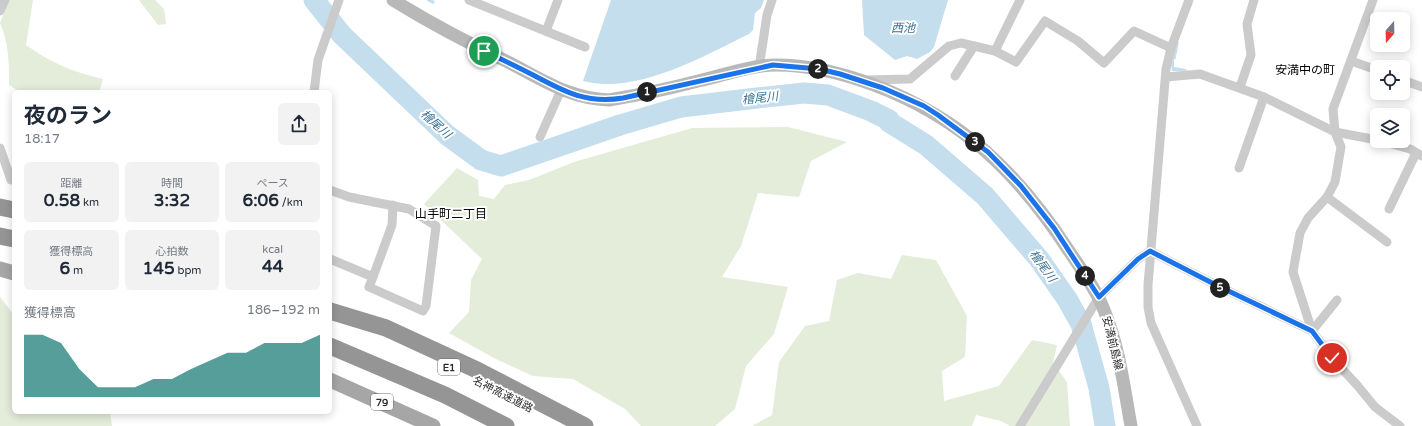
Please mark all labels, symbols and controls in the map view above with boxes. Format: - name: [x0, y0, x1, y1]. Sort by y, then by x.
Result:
- north arrow: [1370, 12, 1410, 52]
- map controls: [1370, 12, 1410, 148]
- water label: 西池: [891, 21, 916, 35]
- pin: [467, 34, 501, 68]
- icon: arrive: [473, 40, 495, 62]
- pin: 2: [808, 59, 828, 79]
- button: locate: [1370, 60, 1410, 100]
- text: 2: [815, 62, 821, 75]
- district label: 安満中の町: [1275, 63, 1335, 77]
- pin: 1: [637, 82, 657, 102]
- text: 1: [644, 85, 650, 98]
- water label: 檜尾川: [741, 89, 781, 107]
- text: 夜のラン: [24, 103, 112, 129]
- button: share: [278, 103, 320, 145]
- water label: 檜尾川: [418, 107, 456, 143]
- button: layers: [1370, 108, 1410, 148]
- text: 18:17: [24, 131, 60, 147]
- pin: 3: [965, 132, 985, 152]
- text: 3: [972, 135, 978, 148]
- text: 距離: [60, 177, 82, 190]
- text: 時間: [161, 177, 183, 190]
- text: ペース: [256, 177, 289, 190]
- text: 0.58: [44, 190, 80, 211]
- text: 3:32: [154, 190, 190, 211]
- text: 6:06: [243, 190, 279, 211]
- text: km: [80, 196, 99, 209]
- text: /km: [279, 196, 303, 209]
- district label: 山手町二丁目: [415, 207, 487, 221]
- text: kcal: [262, 243, 283, 256]
- text: 獲得標高: [49, 245, 93, 258]
- text: 心拍数: [155, 245, 188, 258]
- water label: 檜尾川: [1027, 247, 1060, 286]
- text: 44: [262, 256, 283, 277]
- text: 6: [60, 258, 70, 279]
- text: 145: [143, 258, 175, 279]
- text: m: [70, 264, 83, 277]
- text: bpm: [175, 264, 201, 277]
- pin: 4: [1075, 266, 1095, 286]
- text: 4: [1082, 269, 1088, 282]
- pin: 5: [1210, 278, 1230, 298]
- text: 5: [1217, 281, 1223, 294]
- text: 186–192 m: [247, 302, 320, 318]
- text: 獲得標高: [24, 305, 76, 321]
- street label: 安満前島線: [1100, 315, 1125, 371]
- pin: [1315, 341, 1349, 375]
- icon: check: [1321, 347, 1343, 369]
- road number: E1: [438, 359, 460, 375]
- street label: 名神高速道路: [470, 374, 535, 415]
- road number: 79: [371, 394, 393, 410]

